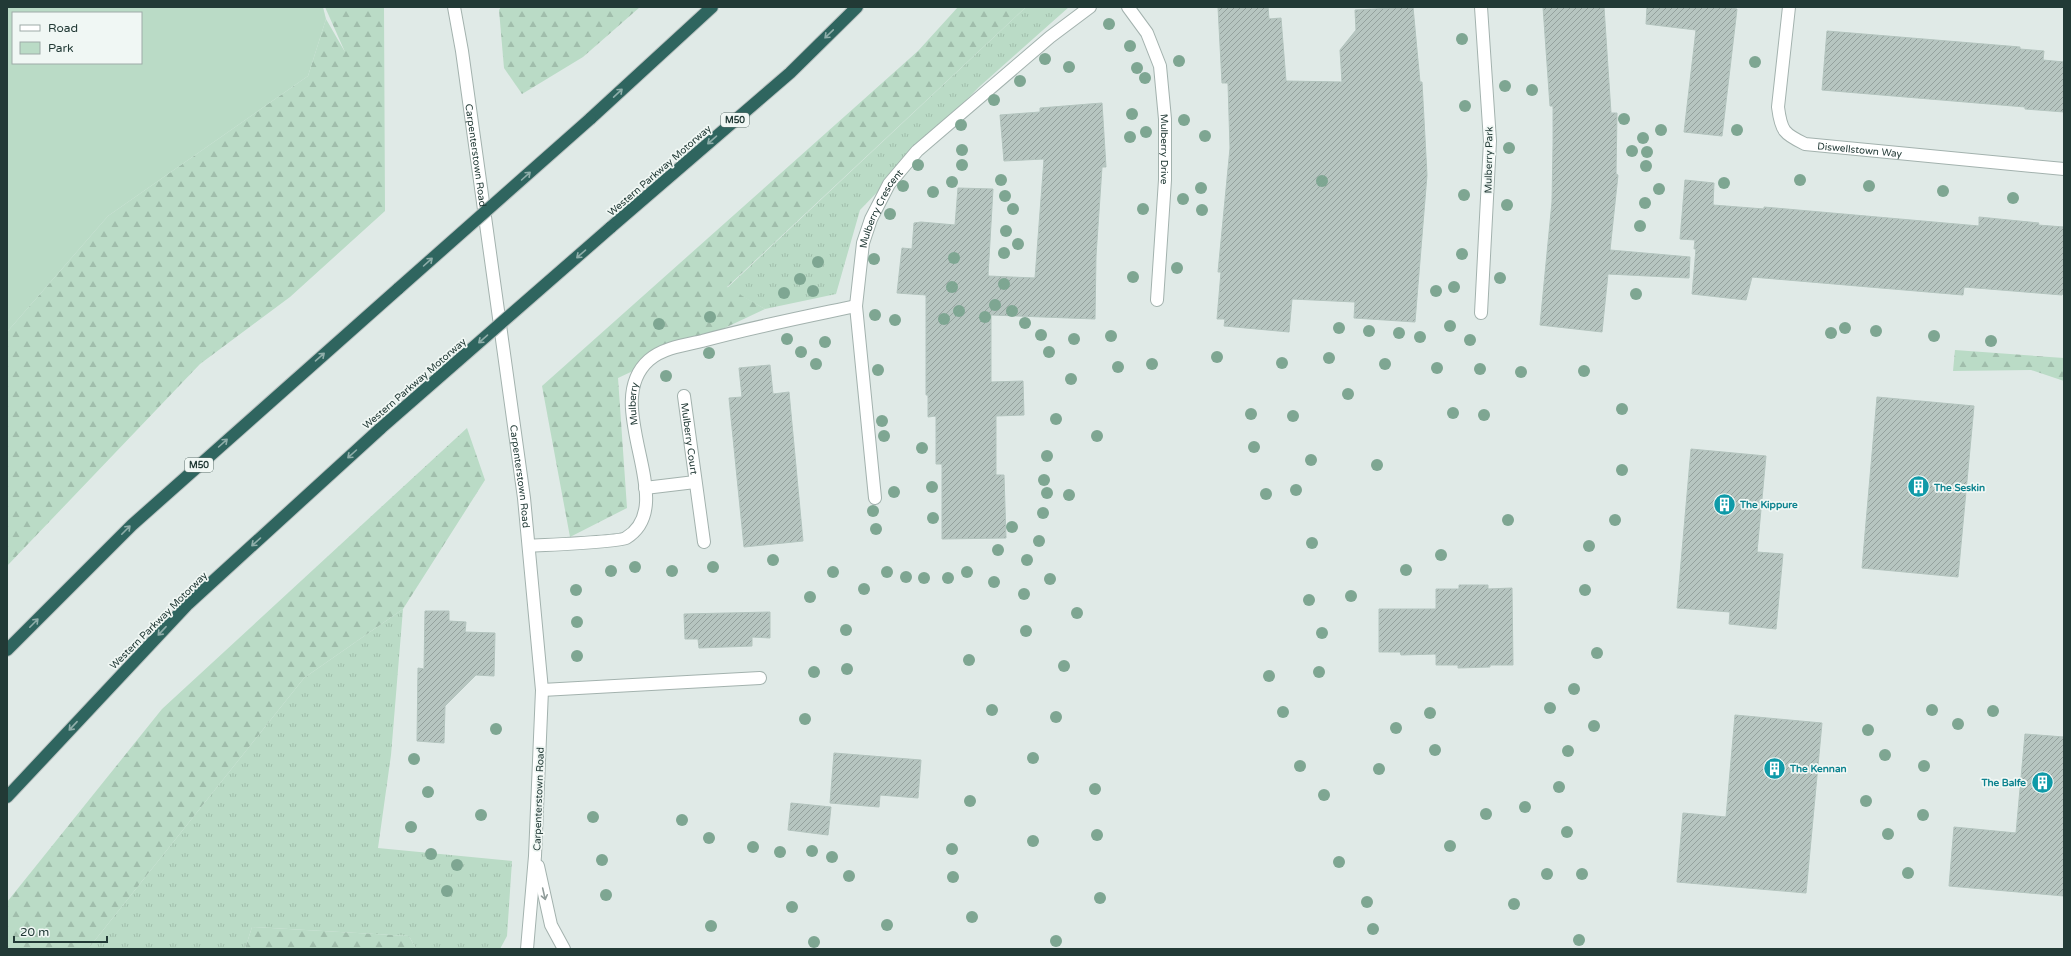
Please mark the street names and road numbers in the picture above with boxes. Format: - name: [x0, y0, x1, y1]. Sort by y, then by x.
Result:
- street label: Carpenterstown Road: [462, 103, 489, 208]
- road number: M50: [721, 113, 749, 127]
- street label: Mulberry Drive: [1158, 113, 1170, 185]
- street label: Western Parkway Motorway: [606, 122, 714, 219]
- street label: Mulberry Park: [1482, 126, 1496, 194]
- street label: Diswellstown Way: [1817, 140, 1903, 160]
- street label: Mulberry Crescent: [857, 167, 906, 249]
- street label: Western Parkway Motorway: [361, 335, 469, 432]
- street label: Mulberry: [627, 380, 641, 426]
- street label: Mulberry Court: [678, 402, 700, 476]
- street label: Carpenterstown Road: [507, 424, 532, 529]
- road number: M50: [185, 458, 213, 472]
- street label: Western Parkway Motorway: [108, 569, 210, 672]
- street label: Carpenterstown Road: [531, 747, 547, 851]

